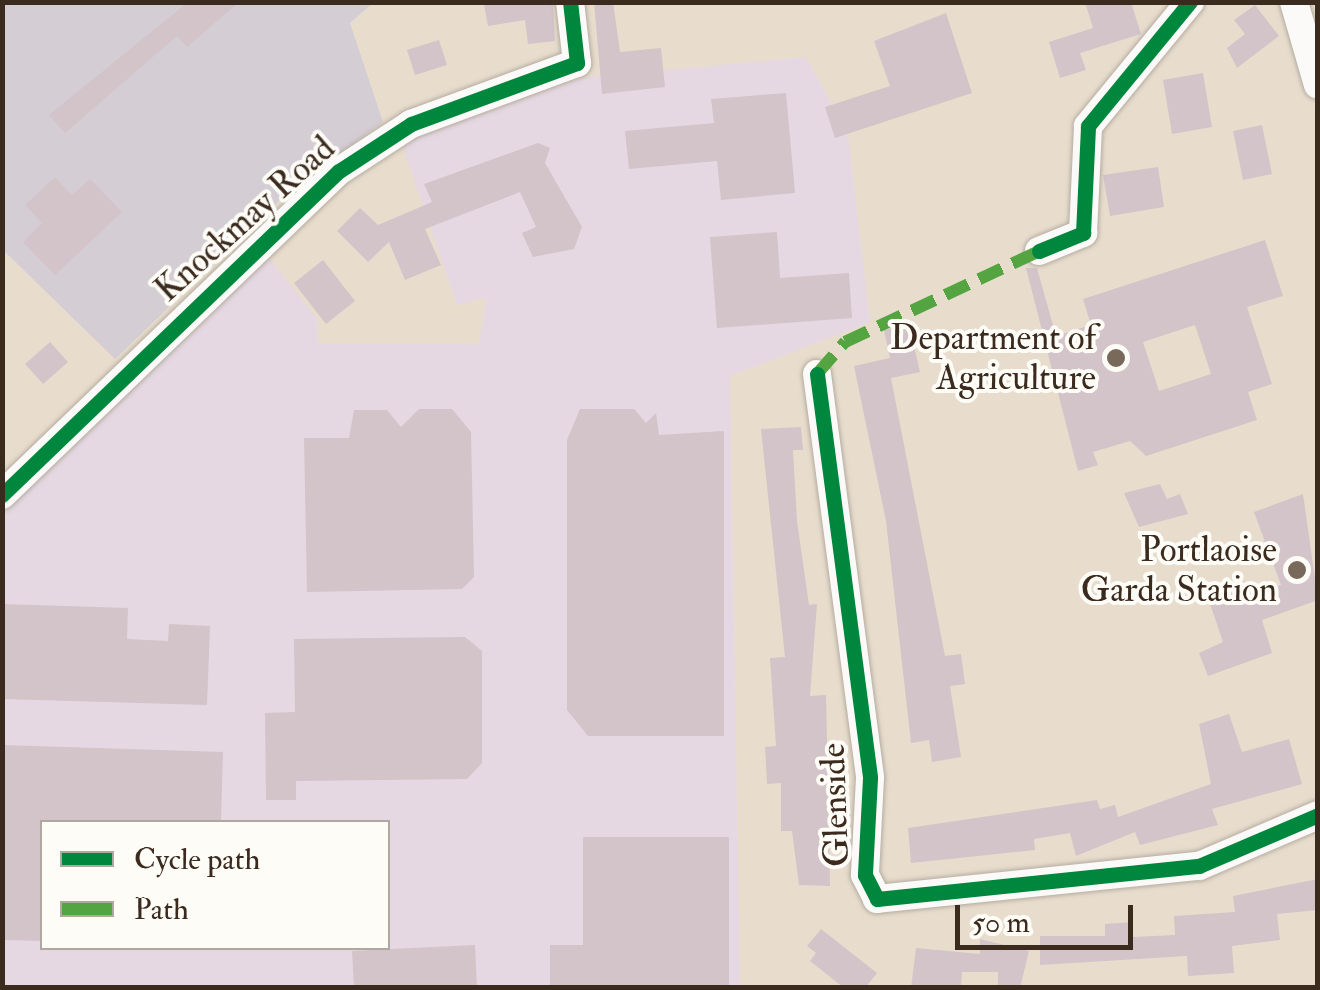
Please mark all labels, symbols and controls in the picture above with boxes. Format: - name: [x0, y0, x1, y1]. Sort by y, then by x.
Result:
- street label: Knockmay Road: [147, 127, 343, 311]
- place label: Department of Agriculture: [890, 317, 1096, 399]
- marker: Department of Agriculture: [1105, 347, 1127, 369]
- place label: Portlaoise Garda Station: [1081, 529, 1277, 611]
- marker: Portlaoise Garda Station: [1286, 559, 1308, 581]
- street label: Glenside: [812, 742, 858, 868]
- legend: [40, 820, 390, 950]
- text: Cycle path: [134, 841, 260, 878]
- scale bar: [960, 885, 1138, 947]
- text: Path: [134, 891, 189, 928]
- text: 50 m: [972, 904, 1030, 941]

